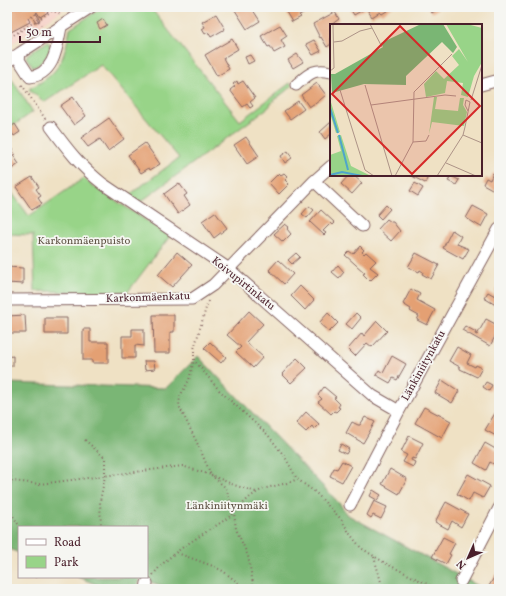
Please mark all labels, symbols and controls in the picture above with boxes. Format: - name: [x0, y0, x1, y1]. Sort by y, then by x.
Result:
- scale bar: [20, 18, 100, 44]
- inset map: [330, 24, 482, 176]
- text: 50 m: [26, 25, 52, 41]
- park label: Karkonmäenpuisto: [38, 234, 131, 249]
- street label: Koivupirtinkatu: [208, 254, 278, 314]
- street label: Karkonmäenkatu: [106, 289, 190, 307]
- street label: Länkiniitynkatu: [398, 328, 450, 404]
- park label: Länkiniitynmäki: [186, 499, 268, 514]
- legend: [18, 526, 148, 578]
- text: Road: [54, 535, 81, 551]
- north arrow: [448, 538, 488, 578]
- text: Park: [54, 555, 79, 571]
- text: N: [454, 556, 470, 572]

